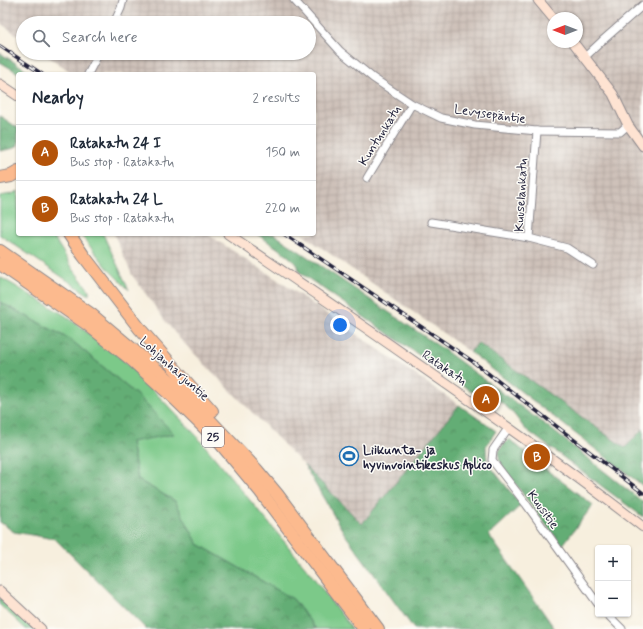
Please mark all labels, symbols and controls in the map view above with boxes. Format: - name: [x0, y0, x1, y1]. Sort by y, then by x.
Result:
- north arrow: [547, 12, 583, 48]
- search box: [16, 16, 316, 60]
- icon: search: [30, 27, 52, 49]
- text: Search here: [62, 28, 138, 48]
- text: Nearby: [32, 87, 84, 109]
- text: 2 results: [253, 90, 300, 107]
- street label: Levysepäntie: [453, 101, 527, 128]
- street label: Kuntunkatu: [355, 102, 406, 169]
- text: Ratakatu 24 I: [70, 134, 161, 154]
- text: A: [41, 144, 49, 161]
- text: 150 m: [266, 144, 300, 161]
- text: Bus stop · Ratakatu: [70, 154, 174, 171]
- street label: Kuuselankatu: [511, 157, 532, 232]
- text: Ratakatu 24 L: [70, 190, 163, 210]
- text: B: [41, 200, 49, 217]
- text: 220 m: [265, 200, 300, 217]
- text: Bus stop · Ratakatu: [70, 210, 174, 227]
- your location: [330, 315, 350, 335]
- street label: Lohjanharjuntie: [135, 333, 213, 405]
- street label: Ratakatu: [418, 347, 470, 390]
- pin: A: [473, 384, 499, 414]
- road number: 25: [202, 427, 224, 447]
- place label: Liikunta- ja hyvinvointikeskus Aplico: [363, 442, 492, 475]
- pin: B: [524, 442, 550, 472]
- sports icon: Liikunta- ja hyvinvointikeskus Aplico: [338, 445, 360, 467]
- street label: Kuusitie: [523, 487, 562, 533]
- map controls: [595, 545, 631, 617]
- button: +: [595, 545, 631, 581]
- button: −: [595, 581, 631, 617]

